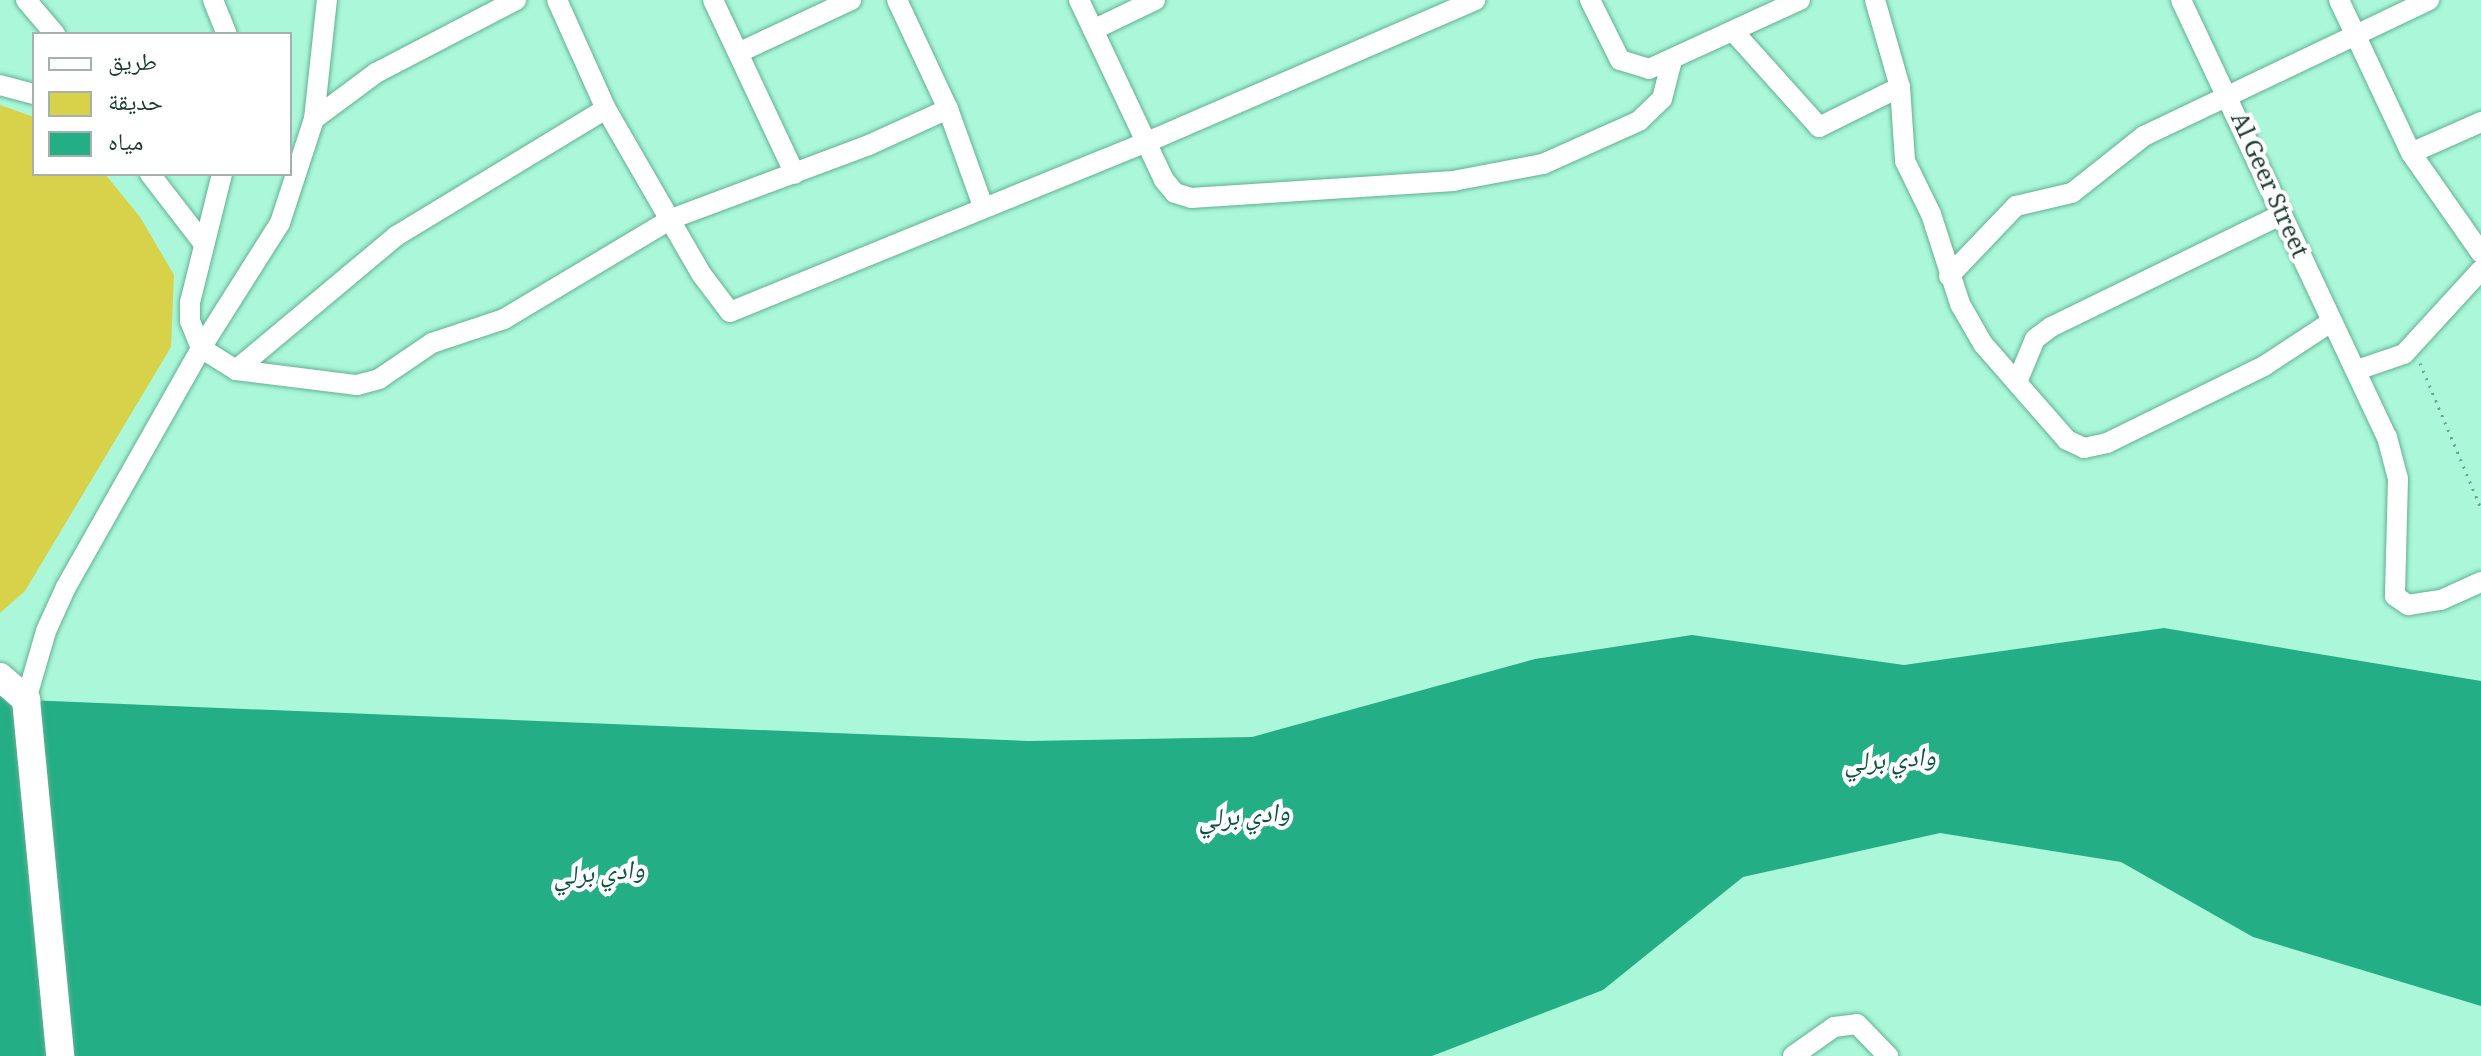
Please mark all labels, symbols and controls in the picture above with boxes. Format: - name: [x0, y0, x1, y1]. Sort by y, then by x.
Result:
- legend: [32, 32, 292, 176]
- text: طريق: [108, 44, 157, 85]
- text: حديقة: [108, 84, 163, 125]
- street label: Al Geer Street: [2222, 109, 2312, 263]
- text: مياه: [108, 124, 143, 165]
- water label: وادي برلي: [1843, 744, 1937, 782]
- water label: وادي برلي: [1197, 799, 1291, 839]
- water label: وادي برلي: [552, 856, 646, 896]

